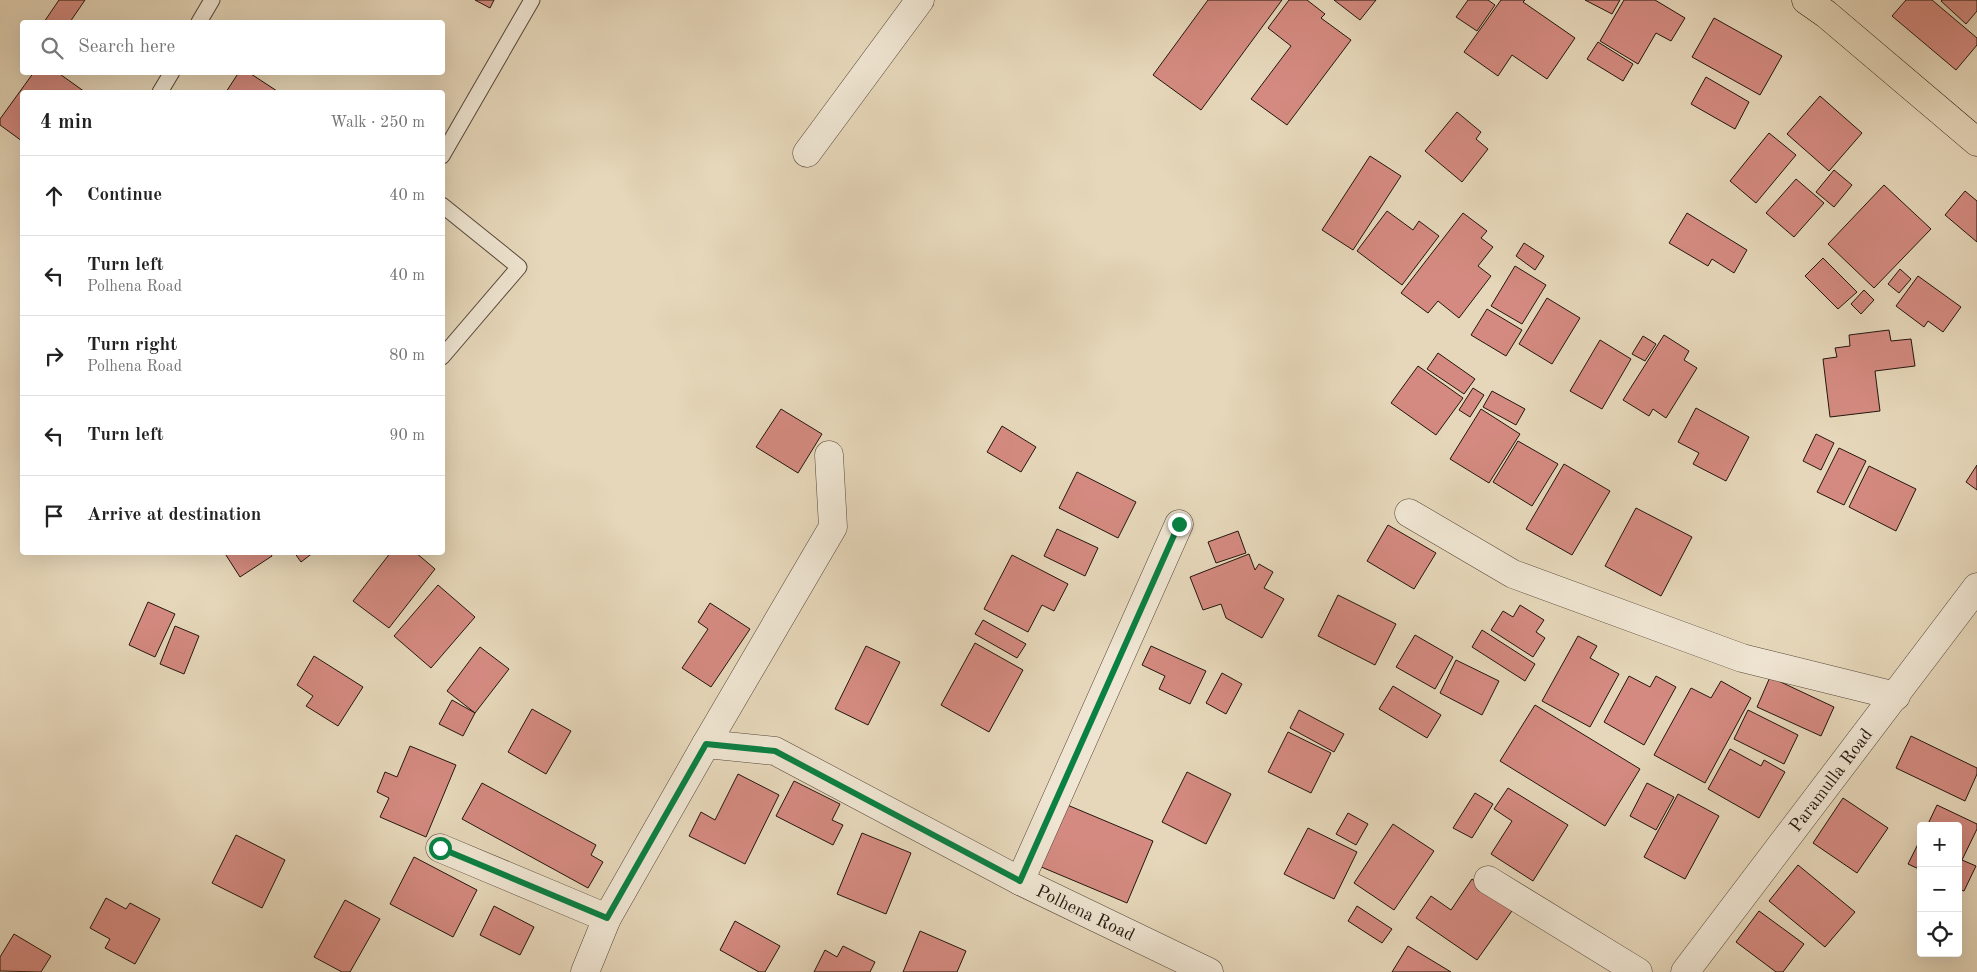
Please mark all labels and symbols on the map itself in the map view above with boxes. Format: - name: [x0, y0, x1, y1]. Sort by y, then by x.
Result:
- route end: [1168, 513, 1191, 536]
- street label: Paramulla Road: [1787, 726, 1876, 836]
- route start: [429, 837, 452, 860]
- street label: Polhena Road: [1033, 882, 1137, 945]

